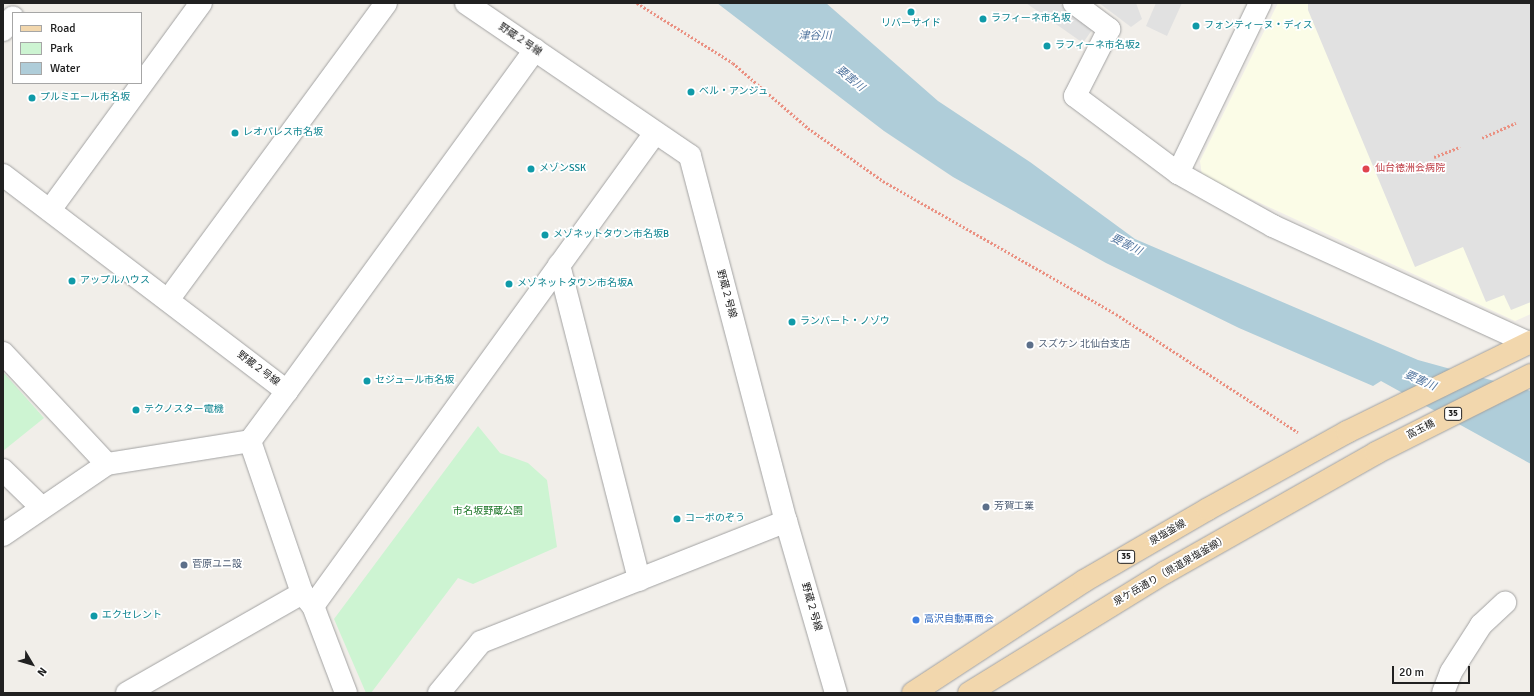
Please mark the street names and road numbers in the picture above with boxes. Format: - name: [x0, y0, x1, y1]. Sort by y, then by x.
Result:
- street label: 野蔵２号線: [496, 21, 544, 59]
- street label: 野蔵２号線: [714, 268, 738, 320]
- street label: 野蔵２号線: [234, 349, 282, 389]
- road number: 35: [1444, 407, 1462, 421]
- street label: 高玉橋: [1405, 418, 1437, 442]
- street label: 泉塩釜線: [1148, 518, 1188, 548]
- street label: 泉ケ岳通り（県道泉塩釜線）: [1112, 533, 1230, 609]
- road number: 35: [1117, 550, 1135, 564]
- street label: 野蔵２号線: [798, 581, 824, 633]

